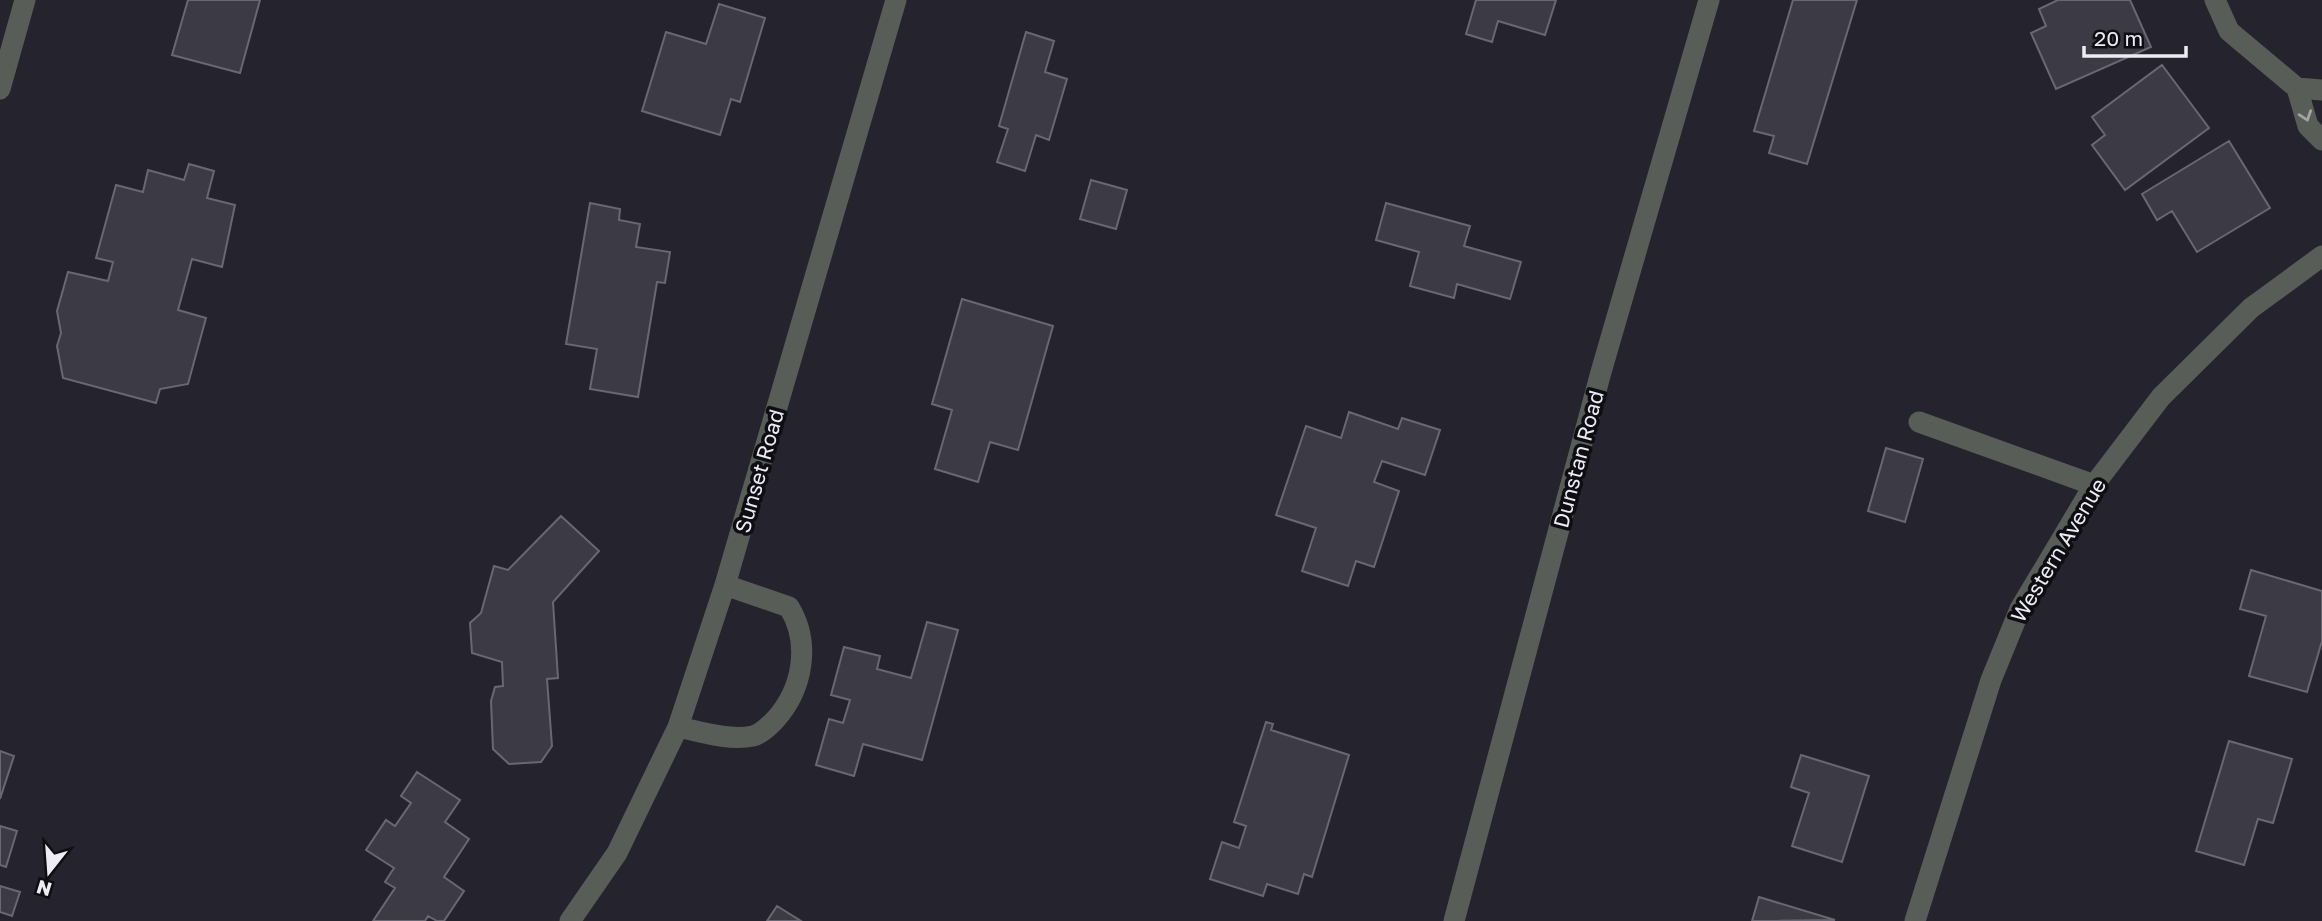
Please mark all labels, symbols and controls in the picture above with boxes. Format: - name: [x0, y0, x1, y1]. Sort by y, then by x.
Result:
- scale bar: [2084, 14, 2186, 58]
- text: 20 m: [2094, 25, 2143, 51]
- one-way arrow: [2298, 110, 2312, 122]
- street label: Dunstan Road: [1547, 387, 1609, 531]
- street label: Sunset Road: [729, 406, 789, 536]
- street label: Western Avenue: [2005, 473, 2111, 627]
- north arrow: [14, 837, 84, 907]
- text: N: [34, 876, 54, 902]

